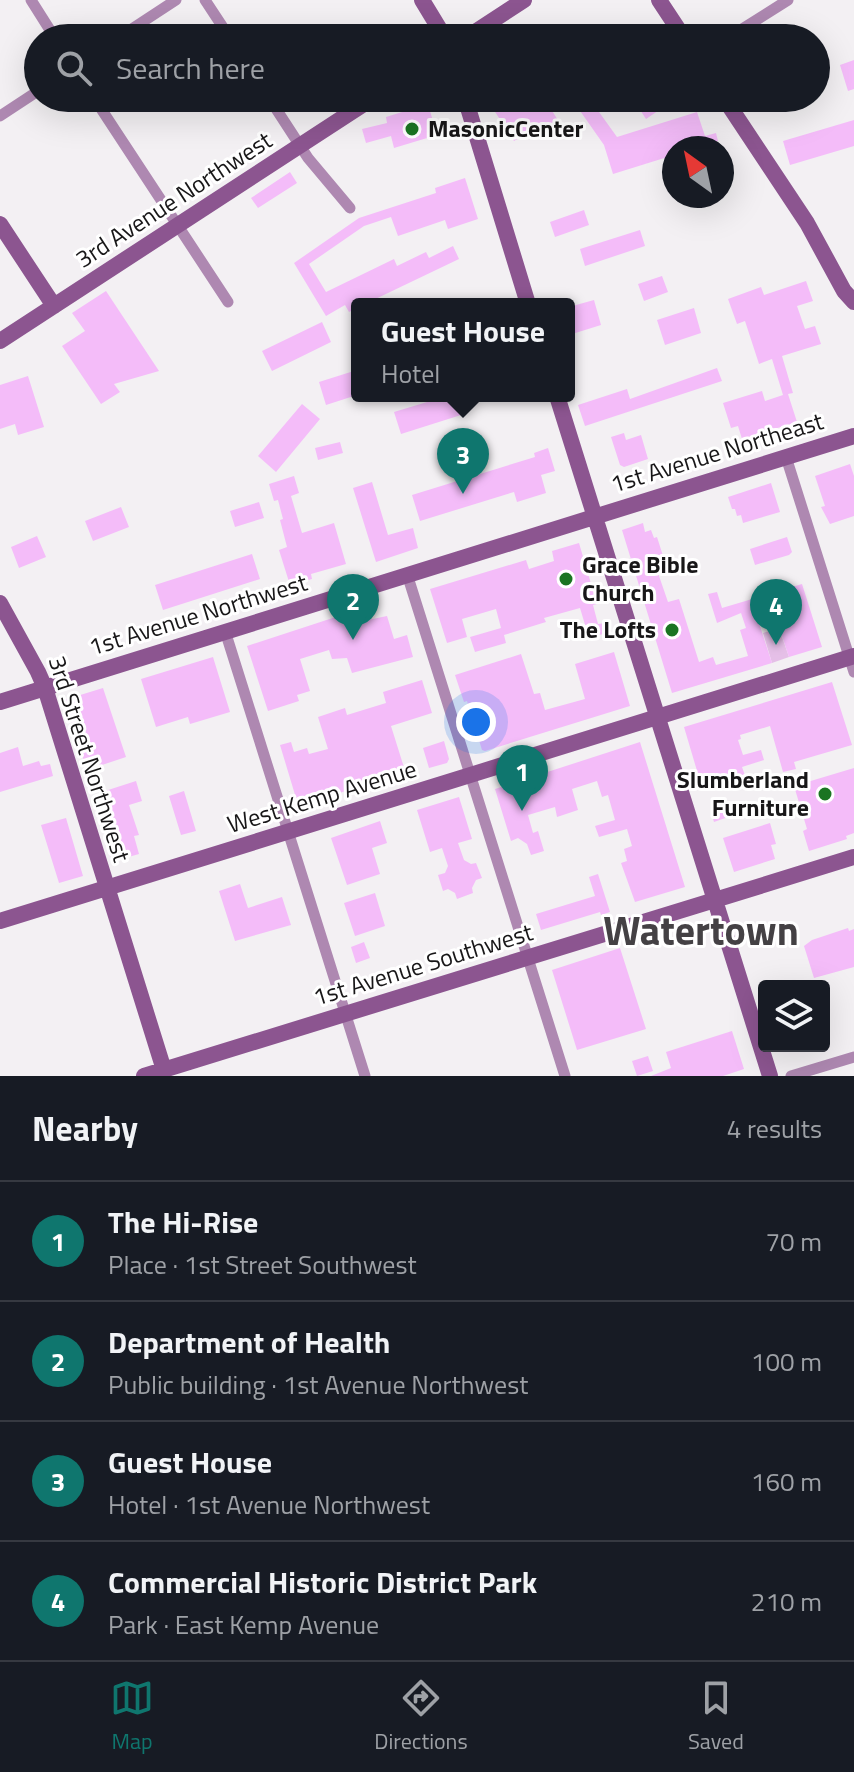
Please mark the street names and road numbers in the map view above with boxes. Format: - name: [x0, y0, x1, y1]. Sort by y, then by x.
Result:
- street label: 3rd Avenue Northwest: [68, 122, 279, 276]
- street label: 1st Avenue Northeast: [606, 402, 828, 502]
- street label: 1st Avenue Northwest: [84, 564, 312, 664]
- street label: 3rd Street Northwest: [40, 651, 140, 867]
- street label: West Kemp Avenue: [223, 750, 421, 842]
- street label: 1st Avenue Southwest: [308, 913, 538, 1015]

